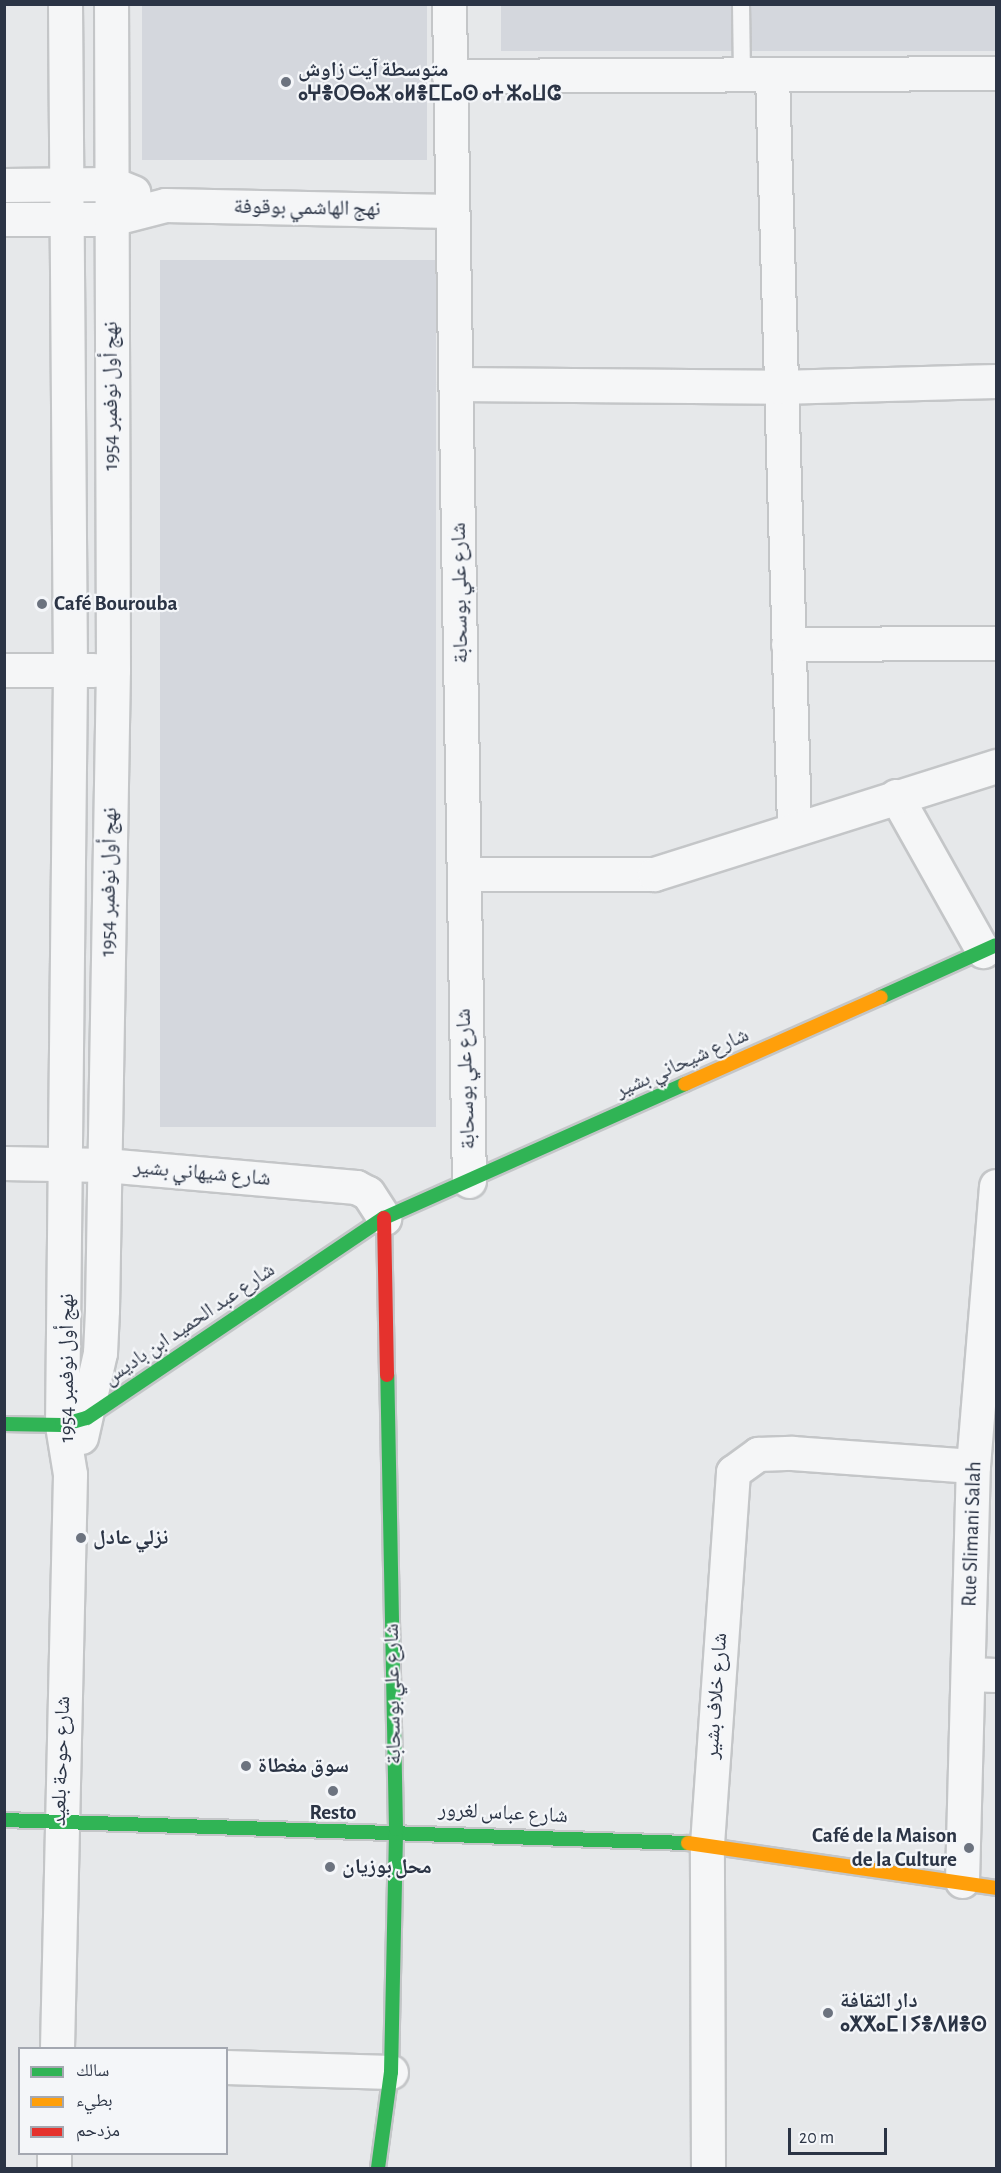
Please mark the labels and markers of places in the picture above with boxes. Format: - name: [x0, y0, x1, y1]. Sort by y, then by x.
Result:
- place label: متوسطة آيت زاوش ⴰⵖⴻⵔⴱⴰⵣ ⴰⵍⴻⵎⵎⴰⵙ ⴰⵜ ⵣⴰⵡⵛ: [298, 57, 562, 107]
- marker: متوسطة آيت زاوش ⴰⵖⴻⵔⴱⴰⵣ ⴰⵍⴻⵎⵎⴰⵙ ⴰⵜ ⵣⴰⵡⵛ: [279, 75, 293, 89]
- place label: Café Bourouba: [54, 591, 178, 617]
- marker: Café Bourouba: [35, 597, 49, 611]
- place label: نزلي عادل: [93, 1525, 168, 1551]
- marker: نزلي عادل: [74, 1531, 88, 1545]
- place label: سوق مغطاة: [258, 1753, 349, 1779]
- marker: سوق مغطاة: [239, 1759, 253, 1773]
- marker: Resto: [326, 1784, 340, 1798]
- place label: Resto: [310, 1800, 356, 1826]
- place label: Café de la Maison de la Culture: [812, 1823, 957, 1873]
- marker: Café de la Maison de la Culture: [962, 1841, 976, 1855]
- place label: محل بوزيان: [342, 1854, 432, 1880]
- marker: محل بوزيان: [323, 1860, 337, 1874]
- place label: دار الثقافة ⴰⵅⵅⴰⵎ ⵏ ⵢⴻⴷⵍⴻⵙ: [840, 1988, 987, 2038]
- marker: دار الثقافة ⴰⵅⵅⴰⵎ ⵏ ⵢⴻⴷⵍⴻⵙ: [821, 2006, 835, 2020]

